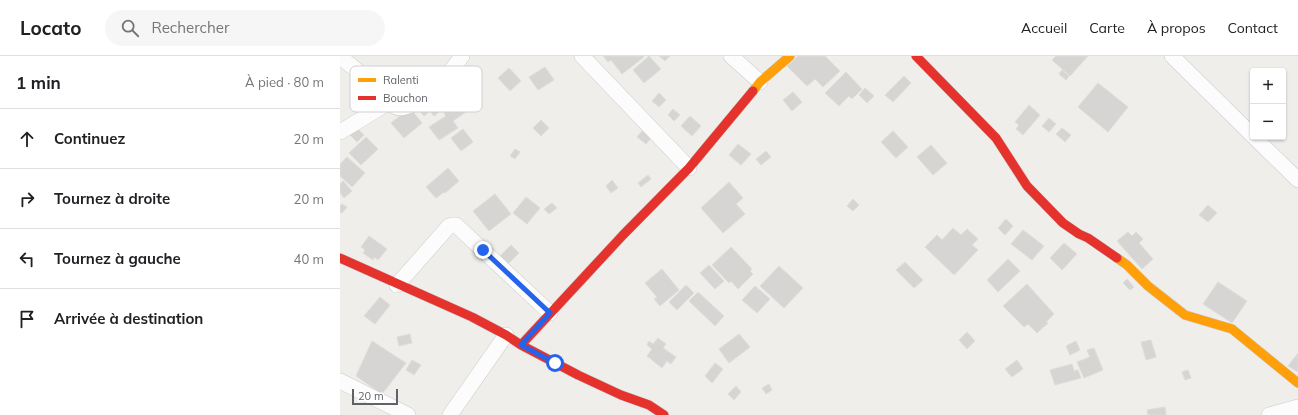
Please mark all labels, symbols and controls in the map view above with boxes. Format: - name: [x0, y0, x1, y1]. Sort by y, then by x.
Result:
- search box: [105, 10, 385, 46]
- text: Locato: [20, 16, 81, 40]
- icon: search: [119, 17, 141, 39]
- text: Rechercher: [151, 18, 229, 37]
- text: Accueil: [1021, 19, 1067, 37]
- text: Carte: [1089, 19, 1125, 37]
- text: À propos: [1147, 19, 1206, 37]
- text: Contact: [1228, 19, 1278, 37]
- legend: [350, 66, 482, 112]
- map controls: [1250, 68, 1286, 140]
- button: +: [1250, 68, 1286, 104]
- text: 1 min: [16, 72, 61, 93]
- text: Ralenti: [383, 73, 419, 87]
- text: À pied · 80 m: [245, 74, 324, 90]
- text: Bouchon: [383, 91, 428, 105]
- button: −: [1250, 104, 1286, 140]
- icon: ahead: [16, 128, 38, 150]
- text: Continuez: [54, 129, 125, 148]
- text: 20 m: [294, 131, 324, 147]
- icon: right: [16, 188, 38, 210]
- text: Tournez à droite: [54, 189, 170, 208]
- text: 20 m: [294, 191, 324, 207]
- route end: [474, 241, 492, 259]
- icon: left: [16, 248, 38, 270]
- text: Tournez à gauche: [54, 249, 181, 268]
- text: 40 m: [294, 251, 324, 267]
- icon: arrive: [16, 308, 38, 330]
- text: Arrivée à destination: [54, 309, 203, 328]
- route start: [546, 354, 564, 372]
- scale bar: [352, 387, 398, 406]
- text: 20 m: [358, 389, 384, 403]

